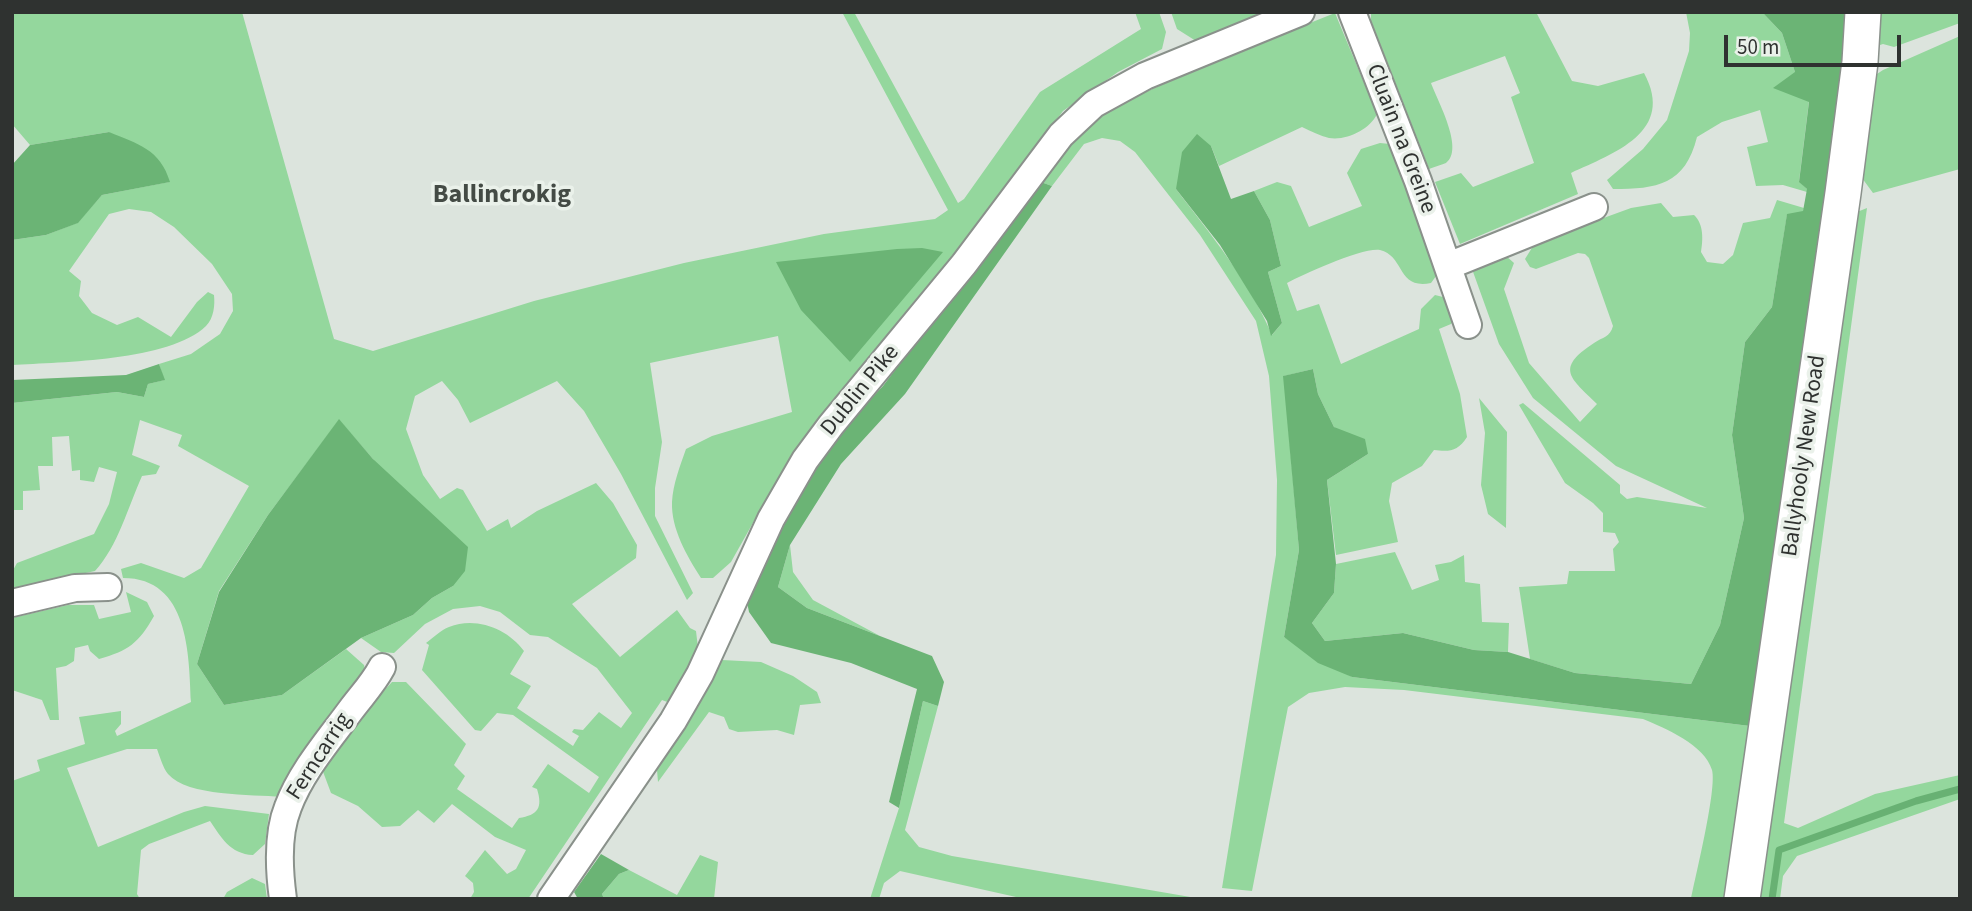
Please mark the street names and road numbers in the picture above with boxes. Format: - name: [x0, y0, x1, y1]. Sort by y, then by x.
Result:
- street label: Cluain na Greine: [1359, 60, 1441, 218]
- street label: Dublin Pike: [816, 340, 906, 442]
- street label: Ballyhooly New Road: [1777, 353, 1833, 559]
- street label: Ferncarrig: [282, 708, 358, 806]

